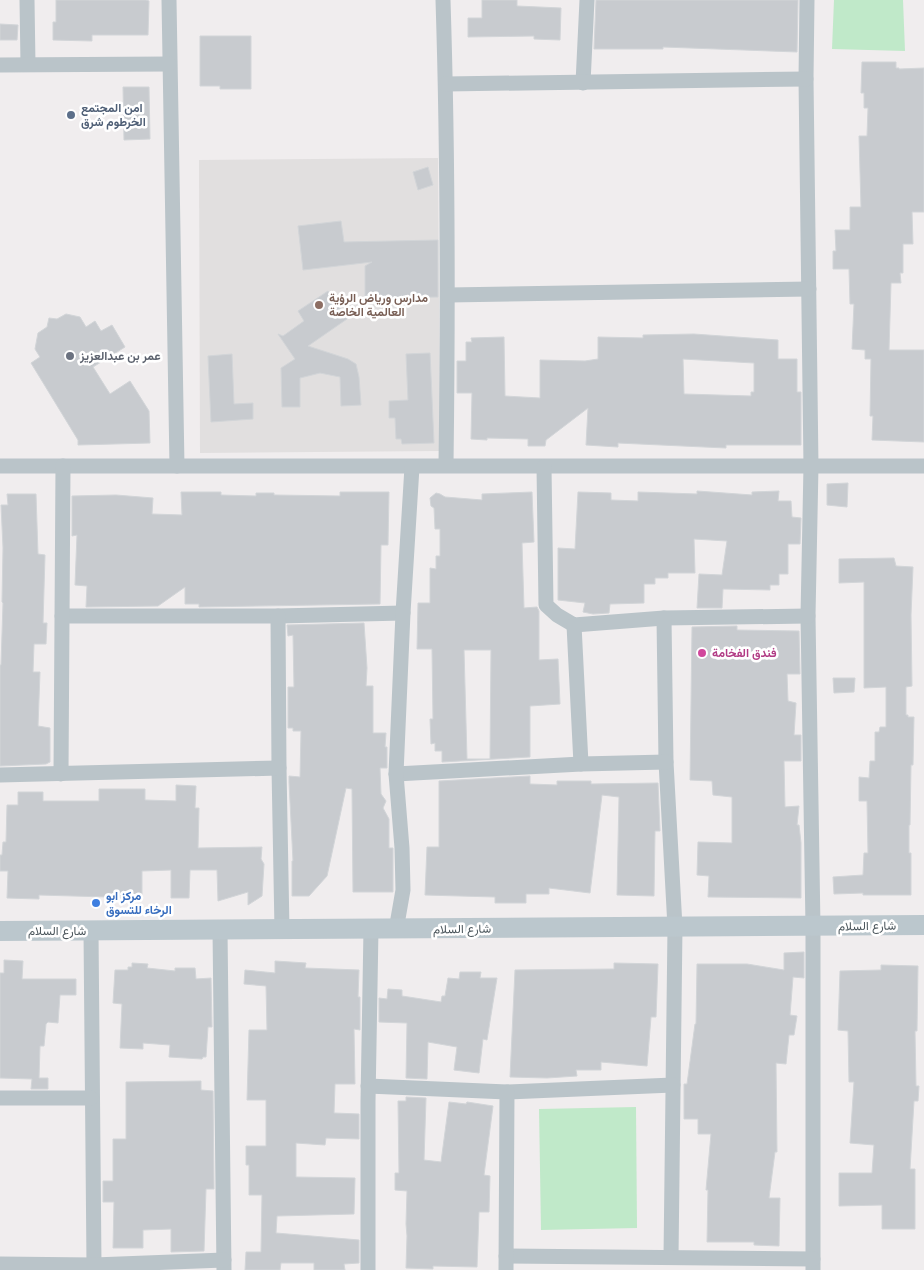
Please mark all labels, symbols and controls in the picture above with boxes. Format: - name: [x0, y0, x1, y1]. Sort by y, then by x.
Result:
- place label: امن المجتمع الخرطوم شرق: [81, 100, 146, 130]
- marker: امن المجتمع الخرطوم شرق: [65, 109, 77, 121]
- place label: مدارس ورياض الرؤية العالمية الخاصة: [329, 290, 429, 319]
- marker: مدارس ورياض الرؤية العالمية الخاصة: [313, 299, 325, 311]
- place label: عمر بن عبدالعزيز: [79, 348, 161, 364]
- marker: عمر بن عبدالعزيز: [64, 350, 76, 362]
- place label: فندق الفخامة: [712, 645, 777, 660]
- marker: فندق الفخامة: [696, 647, 708, 659]
- place label: مركز ابو الرخاء للتسوق: [106, 888, 172, 918]
- marker: مركز ابو الرخاء للتسوق: [90, 897, 102, 909]
- street label: شارع السلام: [838, 917, 896, 936]
- street label: شارع السلام: [433, 920, 491, 939]
- street label: شارع السلام: [28, 923, 86, 940]

